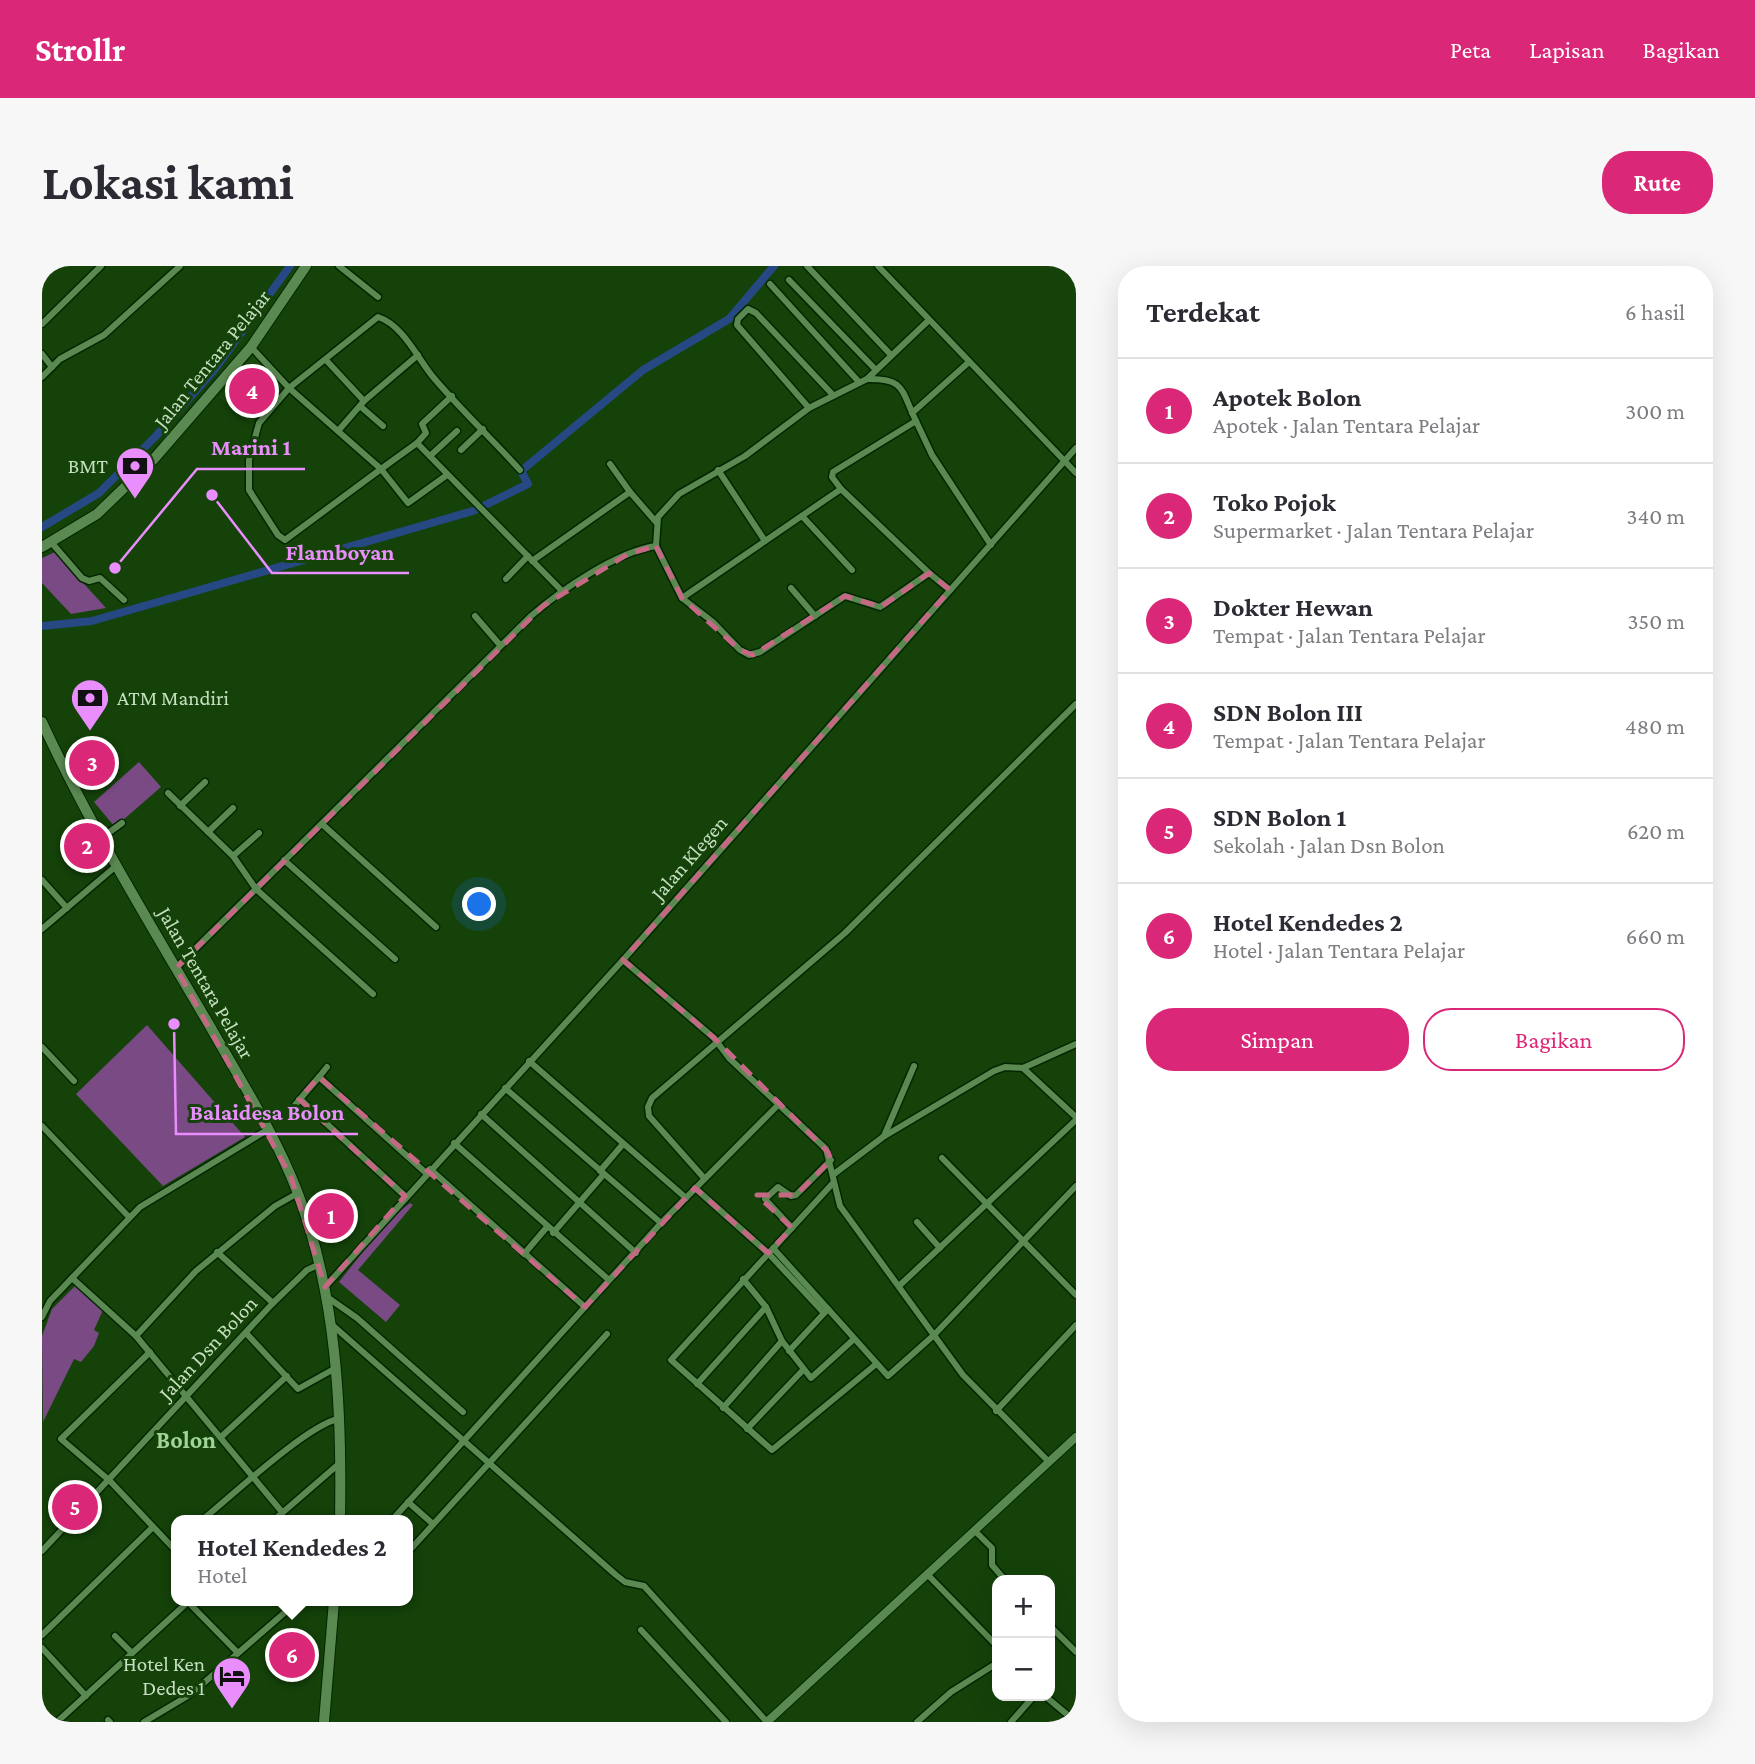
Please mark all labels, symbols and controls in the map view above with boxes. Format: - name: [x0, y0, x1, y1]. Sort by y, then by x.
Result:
- text: Strollr: [35, 31, 125, 68]
- text: Peta: [1450, 36, 1491, 63]
- text: Lapisan: [1529, 36, 1605, 63]
- text: Bagikan: [1643, 36, 1720, 63]
- button: Rute: [1602, 151, 1713, 214]
- text: Lokasi kami: [42, 155, 294, 210]
- street label: Jalan Tentara Pelajar: [147, 284, 276, 435]
- text: Terdekat: [1146, 295, 1260, 328]
- text: 6 hasil: [1625, 299, 1685, 325]
- pin: 4: [229, 365, 275, 417]
- text: Apotek Bolon: [1213, 383, 1361, 412]
- text: 1: [1165, 398, 1173, 424]
- text: 300 m: [1625, 398, 1685, 424]
- text: Apotek · Jalan Tentara Pelajar: [1213, 412, 1480, 438]
- callout: Marini 1: [197, 425, 305, 469]
- text: Marini 1: [211, 434, 291, 460]
- bank icon: BMT: [114, 445, 156, 500]
- place label: BMT: [68, 454, 109, 478]
- text: Toko Pojok: [1213, 488, 1336, 517]
- text: 2: [1163, 503, 1175, 529]
- text: 340 m: [1627, 503, 1685, 529]
- text: Supermarket · Jalan Tentara Pelajar: [1213, 517, 1534, 543]
- callout: Flamboyan: [272, 529, 409, 573]
- text: Flamboyan: [285, 539, 395, 565]
- text: Dokter Hewan: [1213, 593, 1373, 622]
- text: 3: [1163, 608, 1175, 634]
- text: 350 m: [1627, 608, 1685, 634]
- text: Tempat · Jalan Tentara Pelajar: [1213, 622, 1486, 648]
- bank icon: ATM Mandiri: [69, 677, 111, 732]
- place label: ATM Mandiri: [117, 686, 229, 710]
- text: SDN Bolon III: [1213, 698, 1363, 727]
- text: 4: [1163, 713, 1175, 739]
- text: 480 m: [1625, 713, 1685, 739]
- text: Tempat · Jalan Tentara Pelajar: [1213, 727, 1486, 753]
- pin: 3: [69, 737, 115, 789]
- text: SDN Bolon 1: [1213, 803, 1346, 832]
- street label: Jalan Klegen: [645, 811, 732, 907]
- text: 5: [1163, 818, 1175, 844]
- text: 620 m: [1627, 818, 1685, 844]
- pin: 2: [64, 820, 110, 872]
- text: Sekolah · Jalan Dsn Bolon: [1213, 832, 1445, 858]
- your location: [462, 887, 496, 921]
- street label: Jalan Tentara Pelajar: [152, 901, 260, 1064]
- text: Hotel Kendedes 2: [1213, 908, 1403, 937]
- text: 6: [1163, 923, 1175, 949]
- text: 660 m: [1626, 923, 1685, 949]
- text: Hotel · Jalan Tentara Pelajar: [1213, 937, 1465, 963]
- button: Simpan: [1146, 1008, 1409, 1071]
- button: Bagikan: [1423, 1008, 1685, 1071]
- callout: Balaidesa Bolon: [176, 1090, 358, 1134]
- text: Balaidesa Bolon: [190, 1099, 344, 1125]
- pin: 1: [308, 1190, 354, 1242]
- street label: Jalan Dsn Bolon: [153, 1291, 262, 1406]
- district label: Bolon: [156, 1426, 216, 1453]
- pin: 5: [52, 1481, 98, 1533]
- popup: [171, 1515, 413, 1606]
- text: Hotel Kendedes 2: [197, 1533, 387, 1562]
- text: Hotel: [197, 1562, 247, 1588]
- map controls: [992, 1575, 1055, 1701]
- button: +: [992, 1575, 1055, 1638]
- pin: 6: [269, 1629, 315, 1681]
- button: −: [992, 1638, 1055, 1701]
- place label: Hotel Ken Dedes 1: [123, 1652, 205, 1700]
- hotel icon: Hotel Ken Dedes 1: [211, 1655, 253, 1710]

